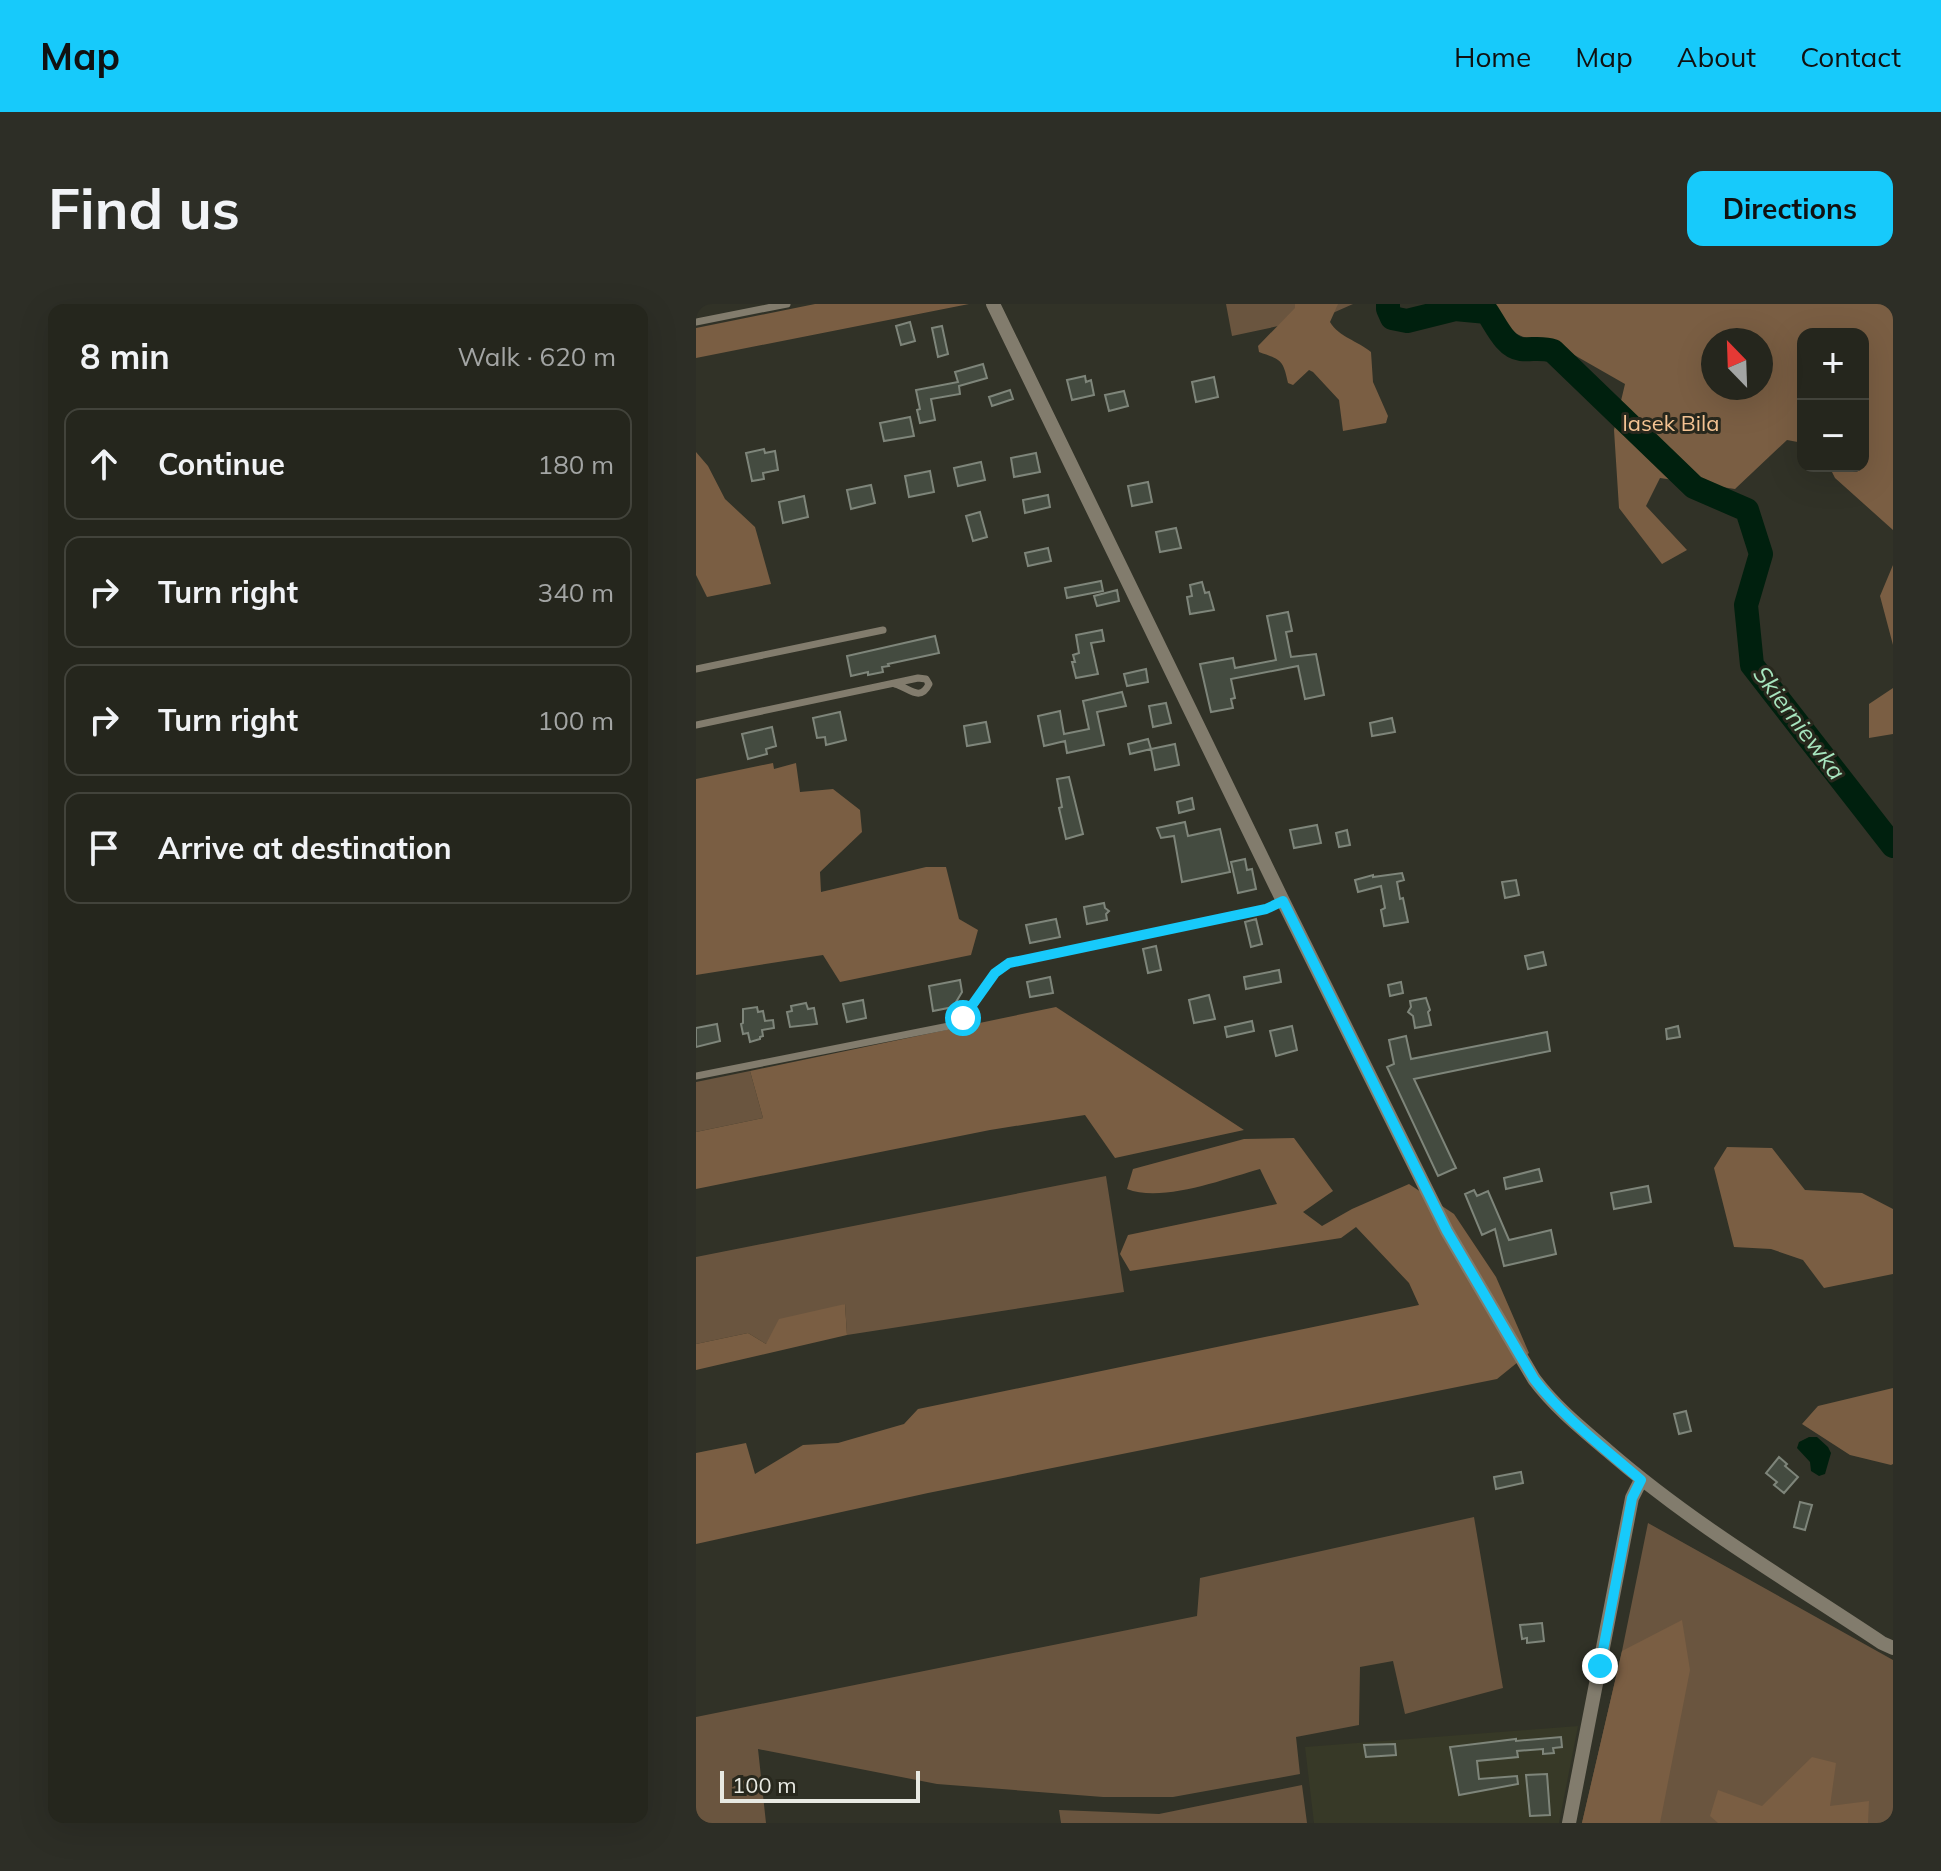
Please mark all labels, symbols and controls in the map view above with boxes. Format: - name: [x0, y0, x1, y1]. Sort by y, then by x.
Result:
- text: Map: [40, 32, 120, 80]
- text: Home: [1454, 39, 1531, 74]
- text: Map: [1575, 39, 1633, 74]
- text: About: [1677, 39, 1756, 74]
- text: Contact: [1800, 39, 1901, 74]
- button: Directions: [1687, 171, 1893, 246]
- text: Find us: [48, 173, 240, 243]
- north arrow: [1701, 328, 1773, 400]
- map controls: [1797, 328, 1869, 472]
- button: +: [1797, 328, 1869, 400]
- text: 8 min: [80, 335, 170, 378]
- text: Walk · 620 m: [457, 340, 616, 373]
- button: −: [1797, 400, 1869, 472]
- park label: lasek Bila: [1622, 409, 1720, 437]
- icon: ahead: [82, 442, 126, 486]
- text: Continue: [158, 445, 285, 483]
- text: 180 m: [538, 448, 614, 481]
- icon: right: [82, 570, 126, 614]
- text: Turn right: [158, 573, 298, 611]
- text: 340 m: [538, 576, 614, 609]
- water label: Skierniewka: [1747, 659, 1852, 785]
- icon: right: [82, 698, 126, 742]
- text: Turn right: [158, 701, 298, 739]
- text: 100 m: [538, 704, 614, 737]
- icon: arrive: [82, 826, 126, 870]
- text: Arrive at destination: [158, 829, 452, 867]
- route start: [945, 1000, 981, 1036]
- route end: [1582, 1648, 1618, 1684]
- scale bar: [720, 1767, 920, 1803]
- text: 100 m: [732, 1771, 797, 1799]

